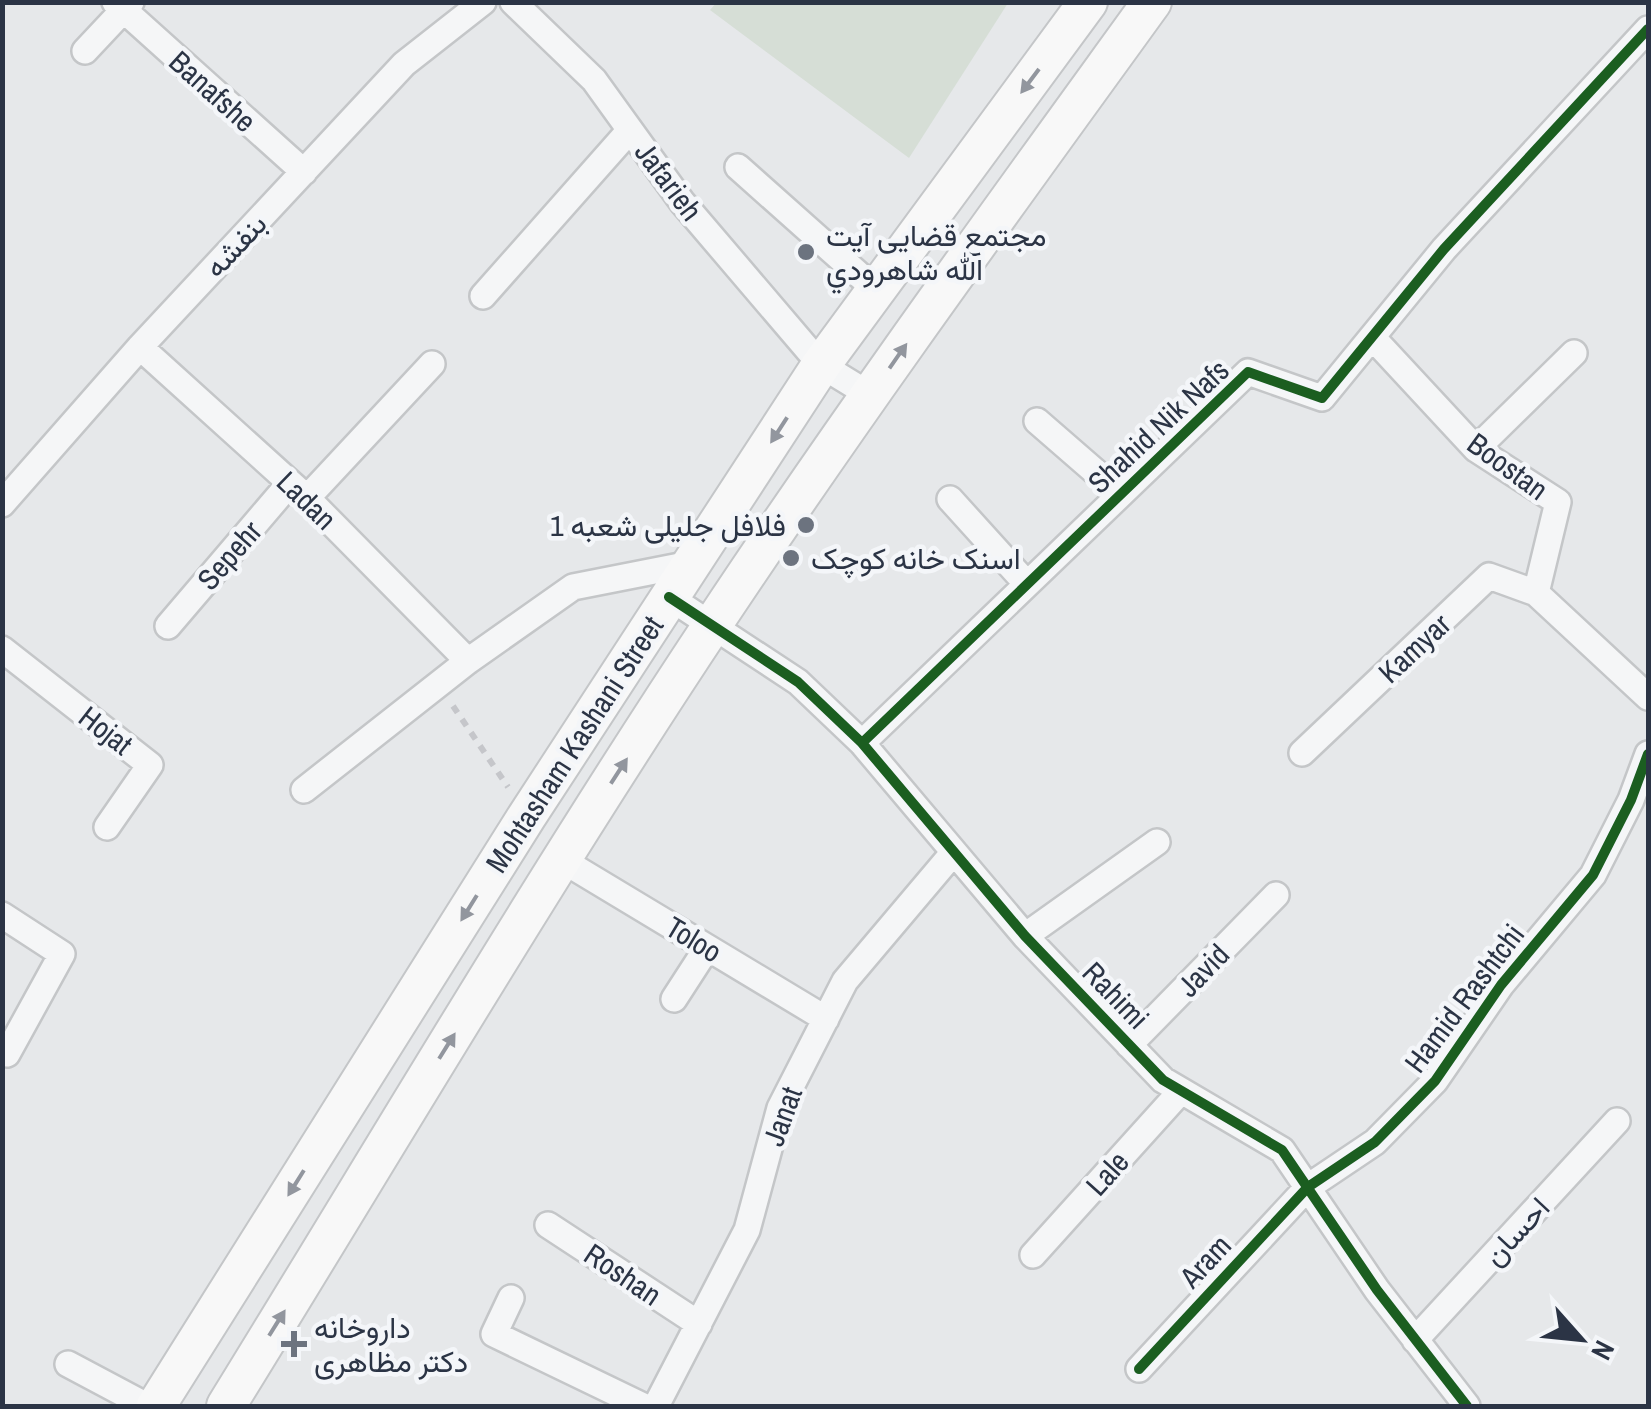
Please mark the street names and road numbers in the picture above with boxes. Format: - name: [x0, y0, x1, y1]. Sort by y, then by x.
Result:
- street label: Banafshe: [161, 41, 265, 141]
- street label: Jafarieh: [626, 133, 712, 229]
- street label: بنفشه: [195, 204, 275, 286]
- street label: Shahid Nik Nafs: [1079, 350, 1237, 502]
- street label: Boostan: [1460, 423, 1556, 509]
- street label: Ladan: [269, 462, 345, 538]
- street label: Sepehr: [188, 511, 271, 598]
- street label: Kamyar: [1369, 604, 1459, 692]
- street label: Mohtasham Kashani Street: [476, 608, 672, 880]
- street label: Hojat: [71, 697, 141, 764]
- street label: Toloo: [658, 907, 730, 971]
- street label: Hamid Rashtchi: [1395, 916, 1533, 1080]
- street label: Javid: [1168, 935, 1238, 1005]
- street label: Rahimi: [1074, 953, 1158, 1037]
- street label: Janat: [753, 1081, 811, 1151]
- street label: Lale: [1077, 1142, 1137, 1204]
- street label: احسان: [1474, 1188, 1558, 1274]
- street label: Aram: [1170, 1226, 1240, 1297]
- street label: Roshan: [577, 1234, 669, 1314]

